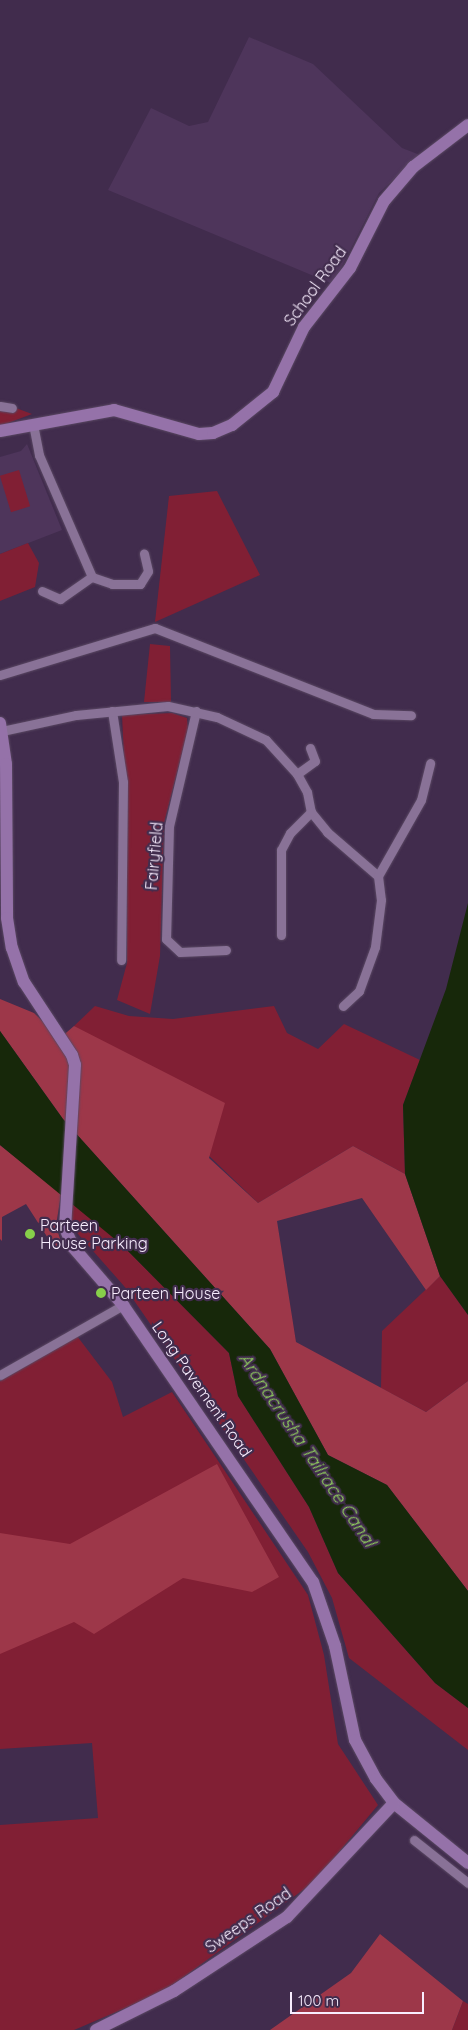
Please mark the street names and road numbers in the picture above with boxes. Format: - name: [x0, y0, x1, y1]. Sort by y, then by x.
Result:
- street label: School Road: [280, 243, 350, 329]
- street label: Fairyfield: [141, 821, 167, 891]
- street label: Long Pavement Road: [148, 1318, 256, 1460]
- street label: Sweeps Road: [201, 1883, 295, 1957]

